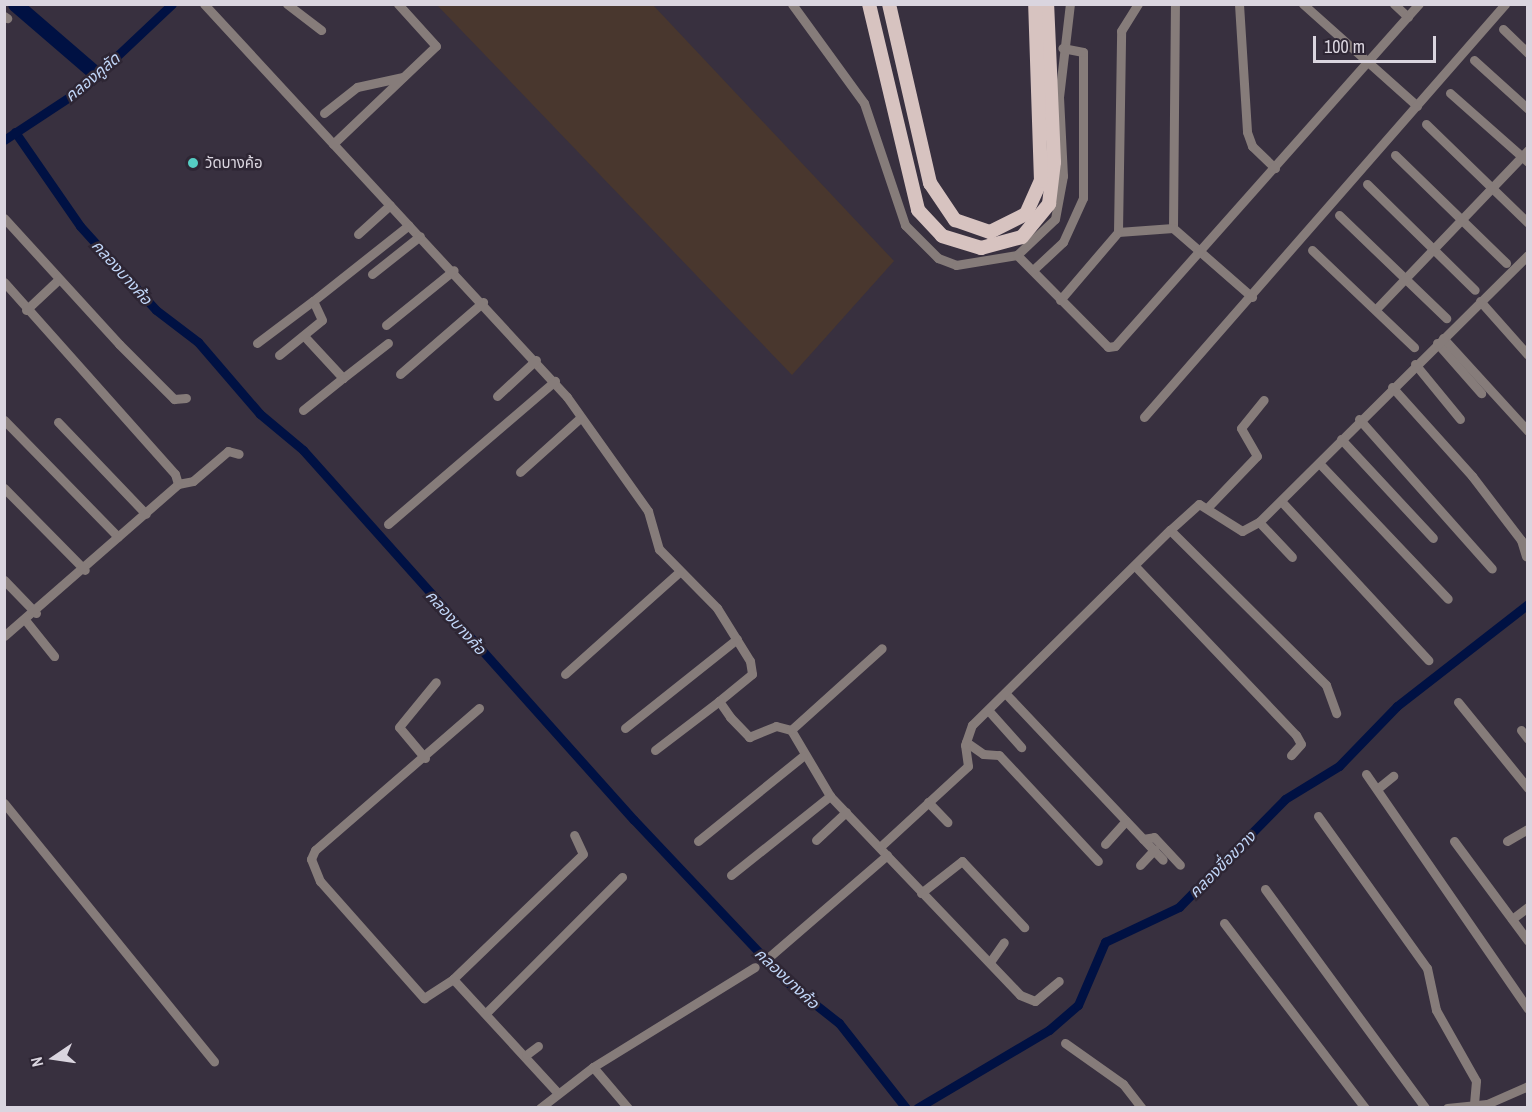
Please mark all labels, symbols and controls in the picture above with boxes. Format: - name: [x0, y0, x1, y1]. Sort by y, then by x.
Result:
- scale bar: [1316, 24, 1439, 62]
- text: 100 m: [1324, 34, 1365, 59]
- water label: คลองคูลัด: [61, 49, 123, 105]
- place label: วัดบางค้อ: [205, 154, 263, 172]
- marker: วัดบางค้อ: [186, 156, 200, 170]
- water label: คลองบางค้อ: [88, 236, 156, 308]
- water label: คลองบางค้อ: [422, 586, 490, 658]
- water label: คลองขื่อขวาง: [1185, 827, 1259, 901]
- water label: คลองบางค้อ: [751, 944, 823, 1012]
- north arrow: [24, 1028, 84, 1088]
- text: N: [25, 1055, 48, 1069]

